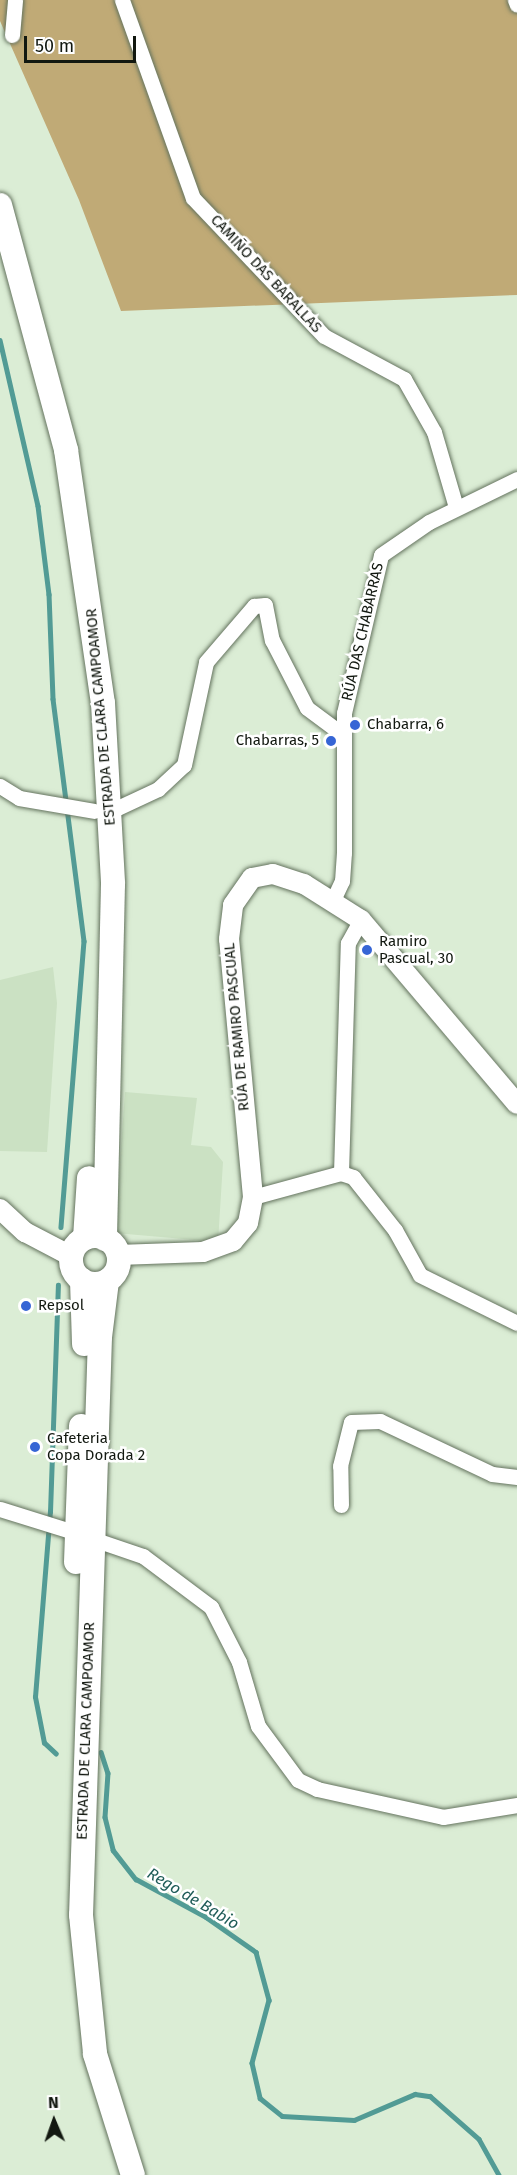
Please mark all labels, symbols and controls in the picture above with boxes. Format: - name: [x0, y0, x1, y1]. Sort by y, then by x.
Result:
- scale bar: [27, 24, 140, 62]
- text: 50 m: [35, 35, 74, 57]
- street label: CAMIÑO DAS BARALLAS: [207, 211, 325, 337]
- street label: RÚA DAS CHABARRAS: [338, 561, 388, 703]
- street label: ESTRADA DE CLARA CAMPOAMOR: [83, 608, 119, 826]
- place label: Chabarra, 6: [367, 716, 444, 734]
- marker: Chabarra, 6: [348, 718, 362, 732]
- place label: Chabarras, 5: [236, 732, 319, 750]
- marker: Chabarras, 5: [324, 734, 338, 748]
- place label: Ramiro Pascual, 30: [379, 932, 454, 967]
- street label: RÚA DE RAMIRO PASCUAL: [221, 942, 253, 1112]
- marker: Ramiro Pascual, 30: [360, 943, 374, 957]
- place label: Repsol: [38, 1297, 84, 1315]
- marker: Repsol: [19, 1299, 33, 1313]
- place label: Cafeteria Copa Dorada 2: [47, 1429, 145, 1464]
- marker: Cafeteria Copa Dorada 2: [28, 1440, 42, 1454]
- street label: ESTRADA DE CLARA CAMPOAMOR: [73, 1622, 99, 1840]
- water label: Rego de Babio: [144, 1864, 242, 1934]
- north arrow: [24, 2091, 84, 2151]
- text: N: [48, 2093, 59, 2112]

